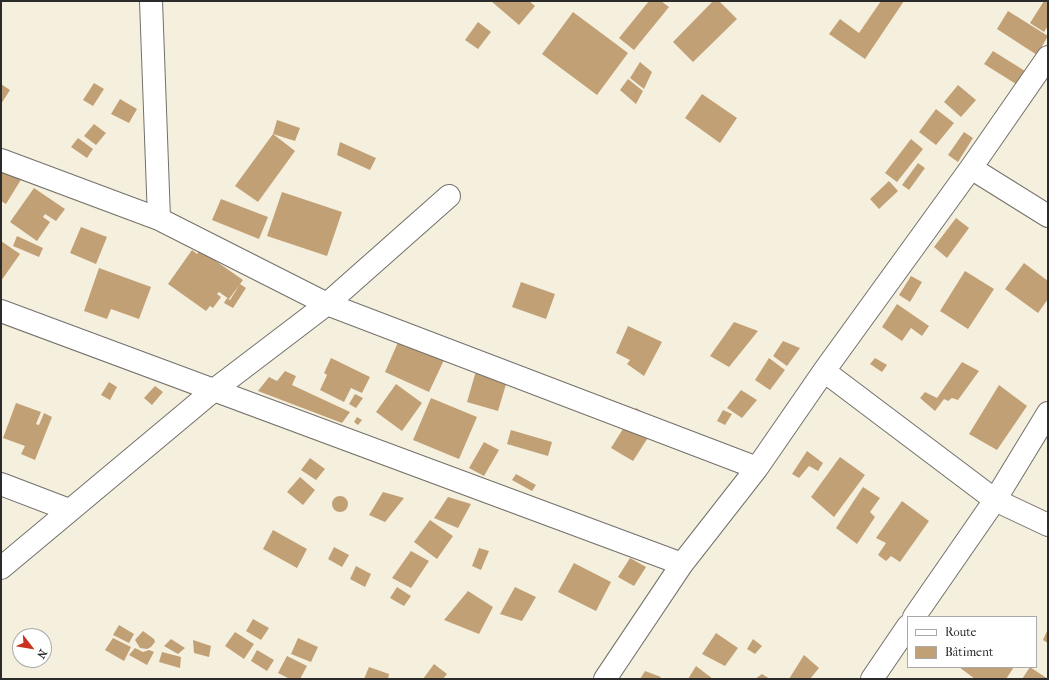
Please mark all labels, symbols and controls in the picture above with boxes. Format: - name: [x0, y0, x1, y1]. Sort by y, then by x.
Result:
- legend: [907, 616, 1037, 668]
- text: Route: [945, 625, 977, 639]
- north arrow: [12, 628, 52, 668]
- text: Bâtiment: [945, 645, 993, 659]
- text: N: [34, 647, 50, 661]

